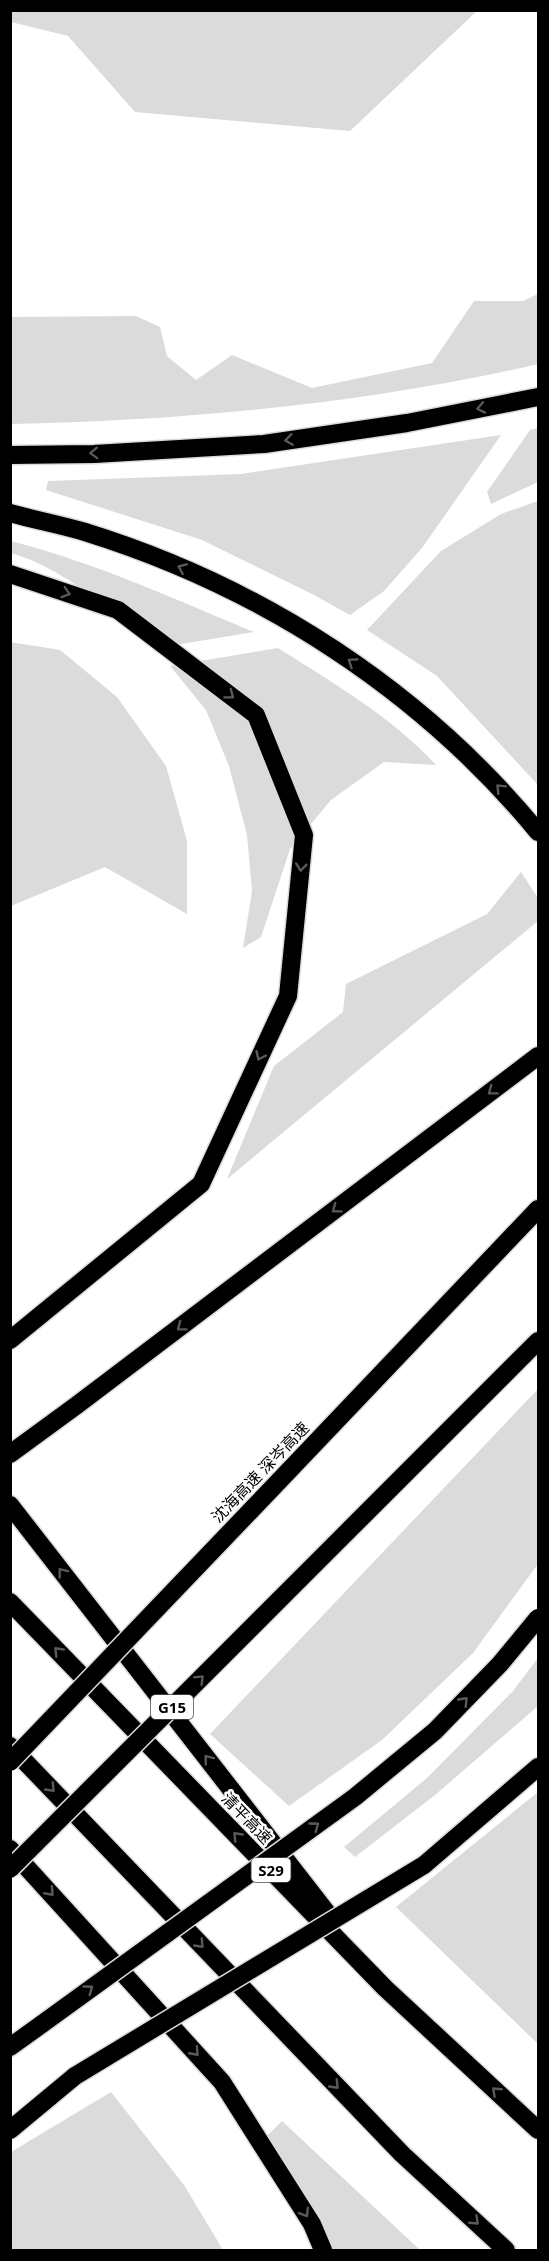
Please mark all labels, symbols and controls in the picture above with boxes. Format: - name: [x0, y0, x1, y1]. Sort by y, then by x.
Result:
- one-way arrow: [476, 401, 486, 414]
- one-way arrow: [284, 434, 293, 446]
- one-way arrow: [90, 447, 99, 460]
- one-way arrow: [177, 563, 188, 575]
- one-way arrow: [60, 585, 71, 598]
- one-way arrow: [348, 658, 359, 669]
- one-way arrow: [223, 688, 234, 699]
- one-way arrow: [497, 784, 508, 795]
- one-way arrow: [295, 863, 308, 872]
- one-way arrow: [255, 1049, 267, 1060]
- one-way arrow: [488, 1084, 499, 1095]
- one-way arrow: [332, 1202, 343, 1213]
- one-way arrow: [177, 1319, 188, 1330]
- street label: 沈海高速 深岑高速: [206, 1417, 314, 1527]
- one-way arrow: [59, 1568, 70, 1579]
- one-way arrow: [54, 1647, 65, 1658]
- one-way arrow: [193, 1676, 204, 1687]
- road number: G15: [151, 1695, 193, 1719]
- one-way arrow: [457, 1697, 468, 1708]
- one-way arrow: [204, 1755, 215, 1766]
- one-way arrow: [44, 1782, 55, 1792]
- street label: 清平高速: [217, 1787, 277, 1849]
- one-way arrow: [309, 1822, 320, 1833]
- one-way arrow: [234, 1832, 245, 1843]
- road number: S29: [252, 1858, 290, 1882]
- one-way arrow: [43, 1886, 54, 1896]
- one-way arrow: [193, 1937, 204, 1948]
- one-way arrow: [82, 1985, 93, 1996]
- one-way arrow: [188, 2045, 199, 2056]
- one-way arrow: [328, 2078, 339, 2089]
- one-way arrow: [492, 2087, 503, 2098]
- one-way arrow: [298, 2206, 309, 2217]
- one-way arrow: [467, 2214, 478, 2225]

